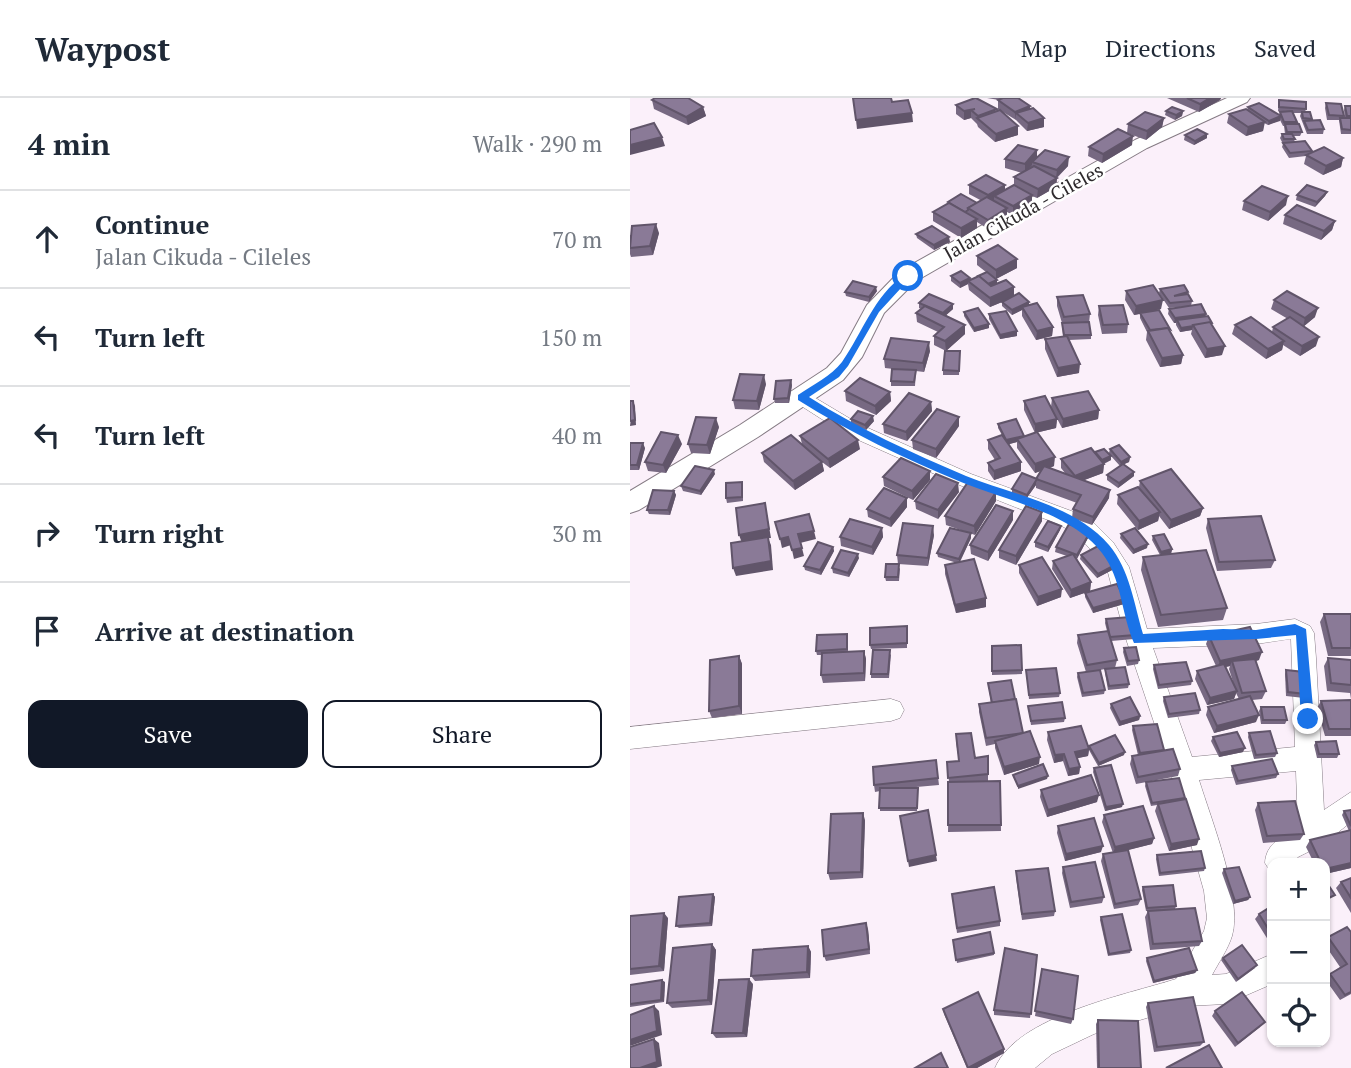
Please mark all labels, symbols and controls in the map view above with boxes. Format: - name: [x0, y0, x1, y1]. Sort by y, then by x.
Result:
- text: Waypost: [35, 27, 170, 70]
- text: Map: [1021, 32, 1067, 64]
- text: Directions: [1105, 32, 1216, 64]
- text: Saved: [1254, 32, 1316, 64]
- text: 4 min: [28, 124, 110, 164]
- text: Walk · 290 m: [473, 128, 602, 159]
- street label: Jalan Cikuda - Cileles: [939, 157, 1107, 265]
- text: Continue: [95, 207, 209, 241]
- icon: ahead: [28, 220, 66, 258]
- text: 70 m: [552, 224, 602, 255]
- text: Jalan Cikuda - Cileles: [95, 241, 311, 272]
- route start: [892, 260, 923, 291]
- icon: left: [28, 318, 66, 356]
- text: Turn left: [95, 320, 205, 354]
- text: 150 m: [540, 322, 602, 353]
- icon: left: [28, 416, 66, 454]
- text: Turn left: [95, 418, 205, 452]
- text: 40 m: [552, 420, 602, 451]
- icon: right: [28, 514, 66, 552]
- text: Turn right: [95, 516, 224, 550]
- text: 30 m: [552, 518, 602, 549]
- icon: arrive: [28, 612, 66, 650]
- text: Arrive at destination: [95, 614, 354, 648]
- button: Save: [28, 700, 308, 768]
- button: Share: [322, 700, 602, 768]
- route end: [1292, 703, 1323, 734]
- map controls: [1267, 858, 1330, 1047]
- button: +: [1267, 858, 1330, 921]
- button: −: [1267, 921, 1330, 984]
- button: locate: [1267, 984, 1330, 1047]

